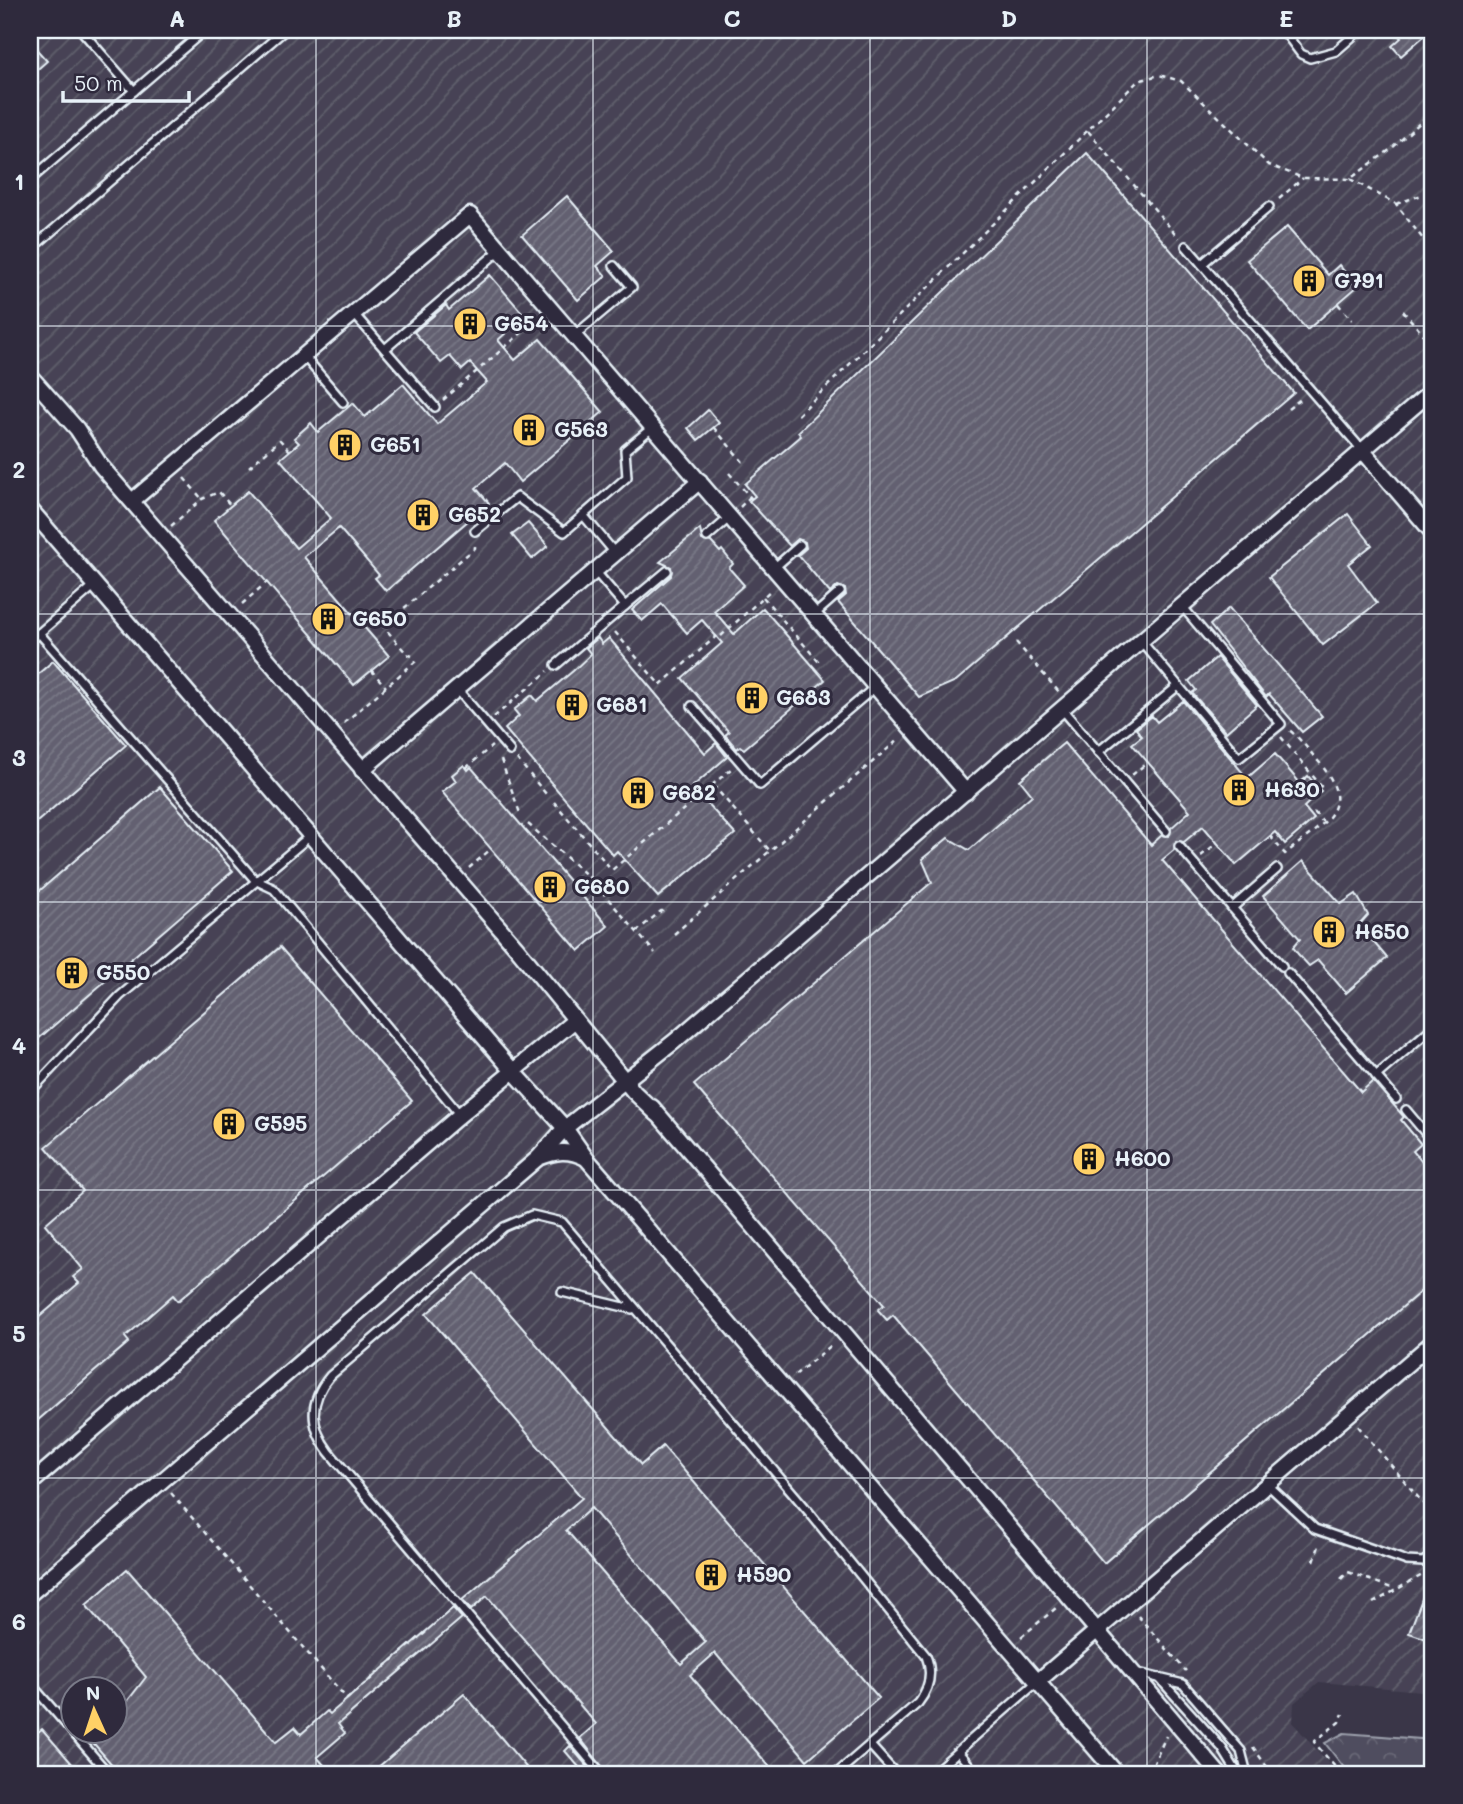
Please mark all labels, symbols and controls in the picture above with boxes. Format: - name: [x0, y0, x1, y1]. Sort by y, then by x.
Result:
- text: A: [169, 3, 185, 33]
- text: B: [446, 3, 462, 33]
- text: C: [723, 3, 741, 33]
- text: D: [1001, 3, 1017, 33]
- text: E: [1279, 3, 1293, 33]
- scale bar: [63, 60, 189, 104]
- text: 50 m: [74, 69, 123, 96]
- text: 1: [14, 166, 24, 196]
- building icon: G791: [1290, 262, 1328, 300]
- place label: G791: [1334, 266, 1384, 293]
- building icon: G654: [451, 305, 489, 343]
- place label: G654: [494, 309, 548, 336]
- building icon: G563: [510, 411, 548, 449]
- place label: G563: [554, 415, 608, 442]
- building icon: G651: [326, 426, 364, 464]
- place label: G651: [370, 430, 420, 457]
- text: 2: [13, 454, 25, 484]
- building icon: G652: [404, 496, 442, 534]
- place label: G652: [448, 500, 501, 527]
- building icon: G650: [309, 600, 347, 638]
- place label: G650: [352, 604, 407, 631]
- building icon: G683: [733, 679, 771, 717]
- place label: G683: [776, 683, 831, 710]
- building icon: G681: [553, 686, 591, 724]
- place label: G681: [596, 690, 647, 717]
- text: 3: [12, 742, 26, 772]
- building icon: H630: [1220, 771, 1258, 809]
- building icon: G682: [619, 774, 657, 812]
- place label: H630: [1264, 775, 1320, 802]
- place label: G682: [662, 778, 716, 805]
- building icon: G680: [531, 868, 569, 906]
- place label: G680: [574, 872, 629, 899]
- building icon: H650: [1310, 913, 1348, 951]
- place label: H650: [1354, 917, 1409, 944]
- building icon: G550: [53, 954, 91, 992]
- place label: G550: [96, 958, 150, 985]
- text: 4: [12, 1030, 26, 1060]
- building icon: G595: [210, 1105, 248, 1143]
- place label: G595: [254, 1109, 307, 1136]
- building icon: H600: [1070, 1140, 1108, 1178]
- place label: H600: [1114, 1144, 1171, 1171]
- text: 5: [12, 1318, 26, 1348]
- building icon: H590: [692, 1556, 730, 1594]
- place label: H590: [736, 1560, 791, 1587]
- text: 6: [12, 1606, 26, 1636]
- north arrow: [60, 1674, 130, 1744]
- text: N: [85, 1680, 101, 1705]

